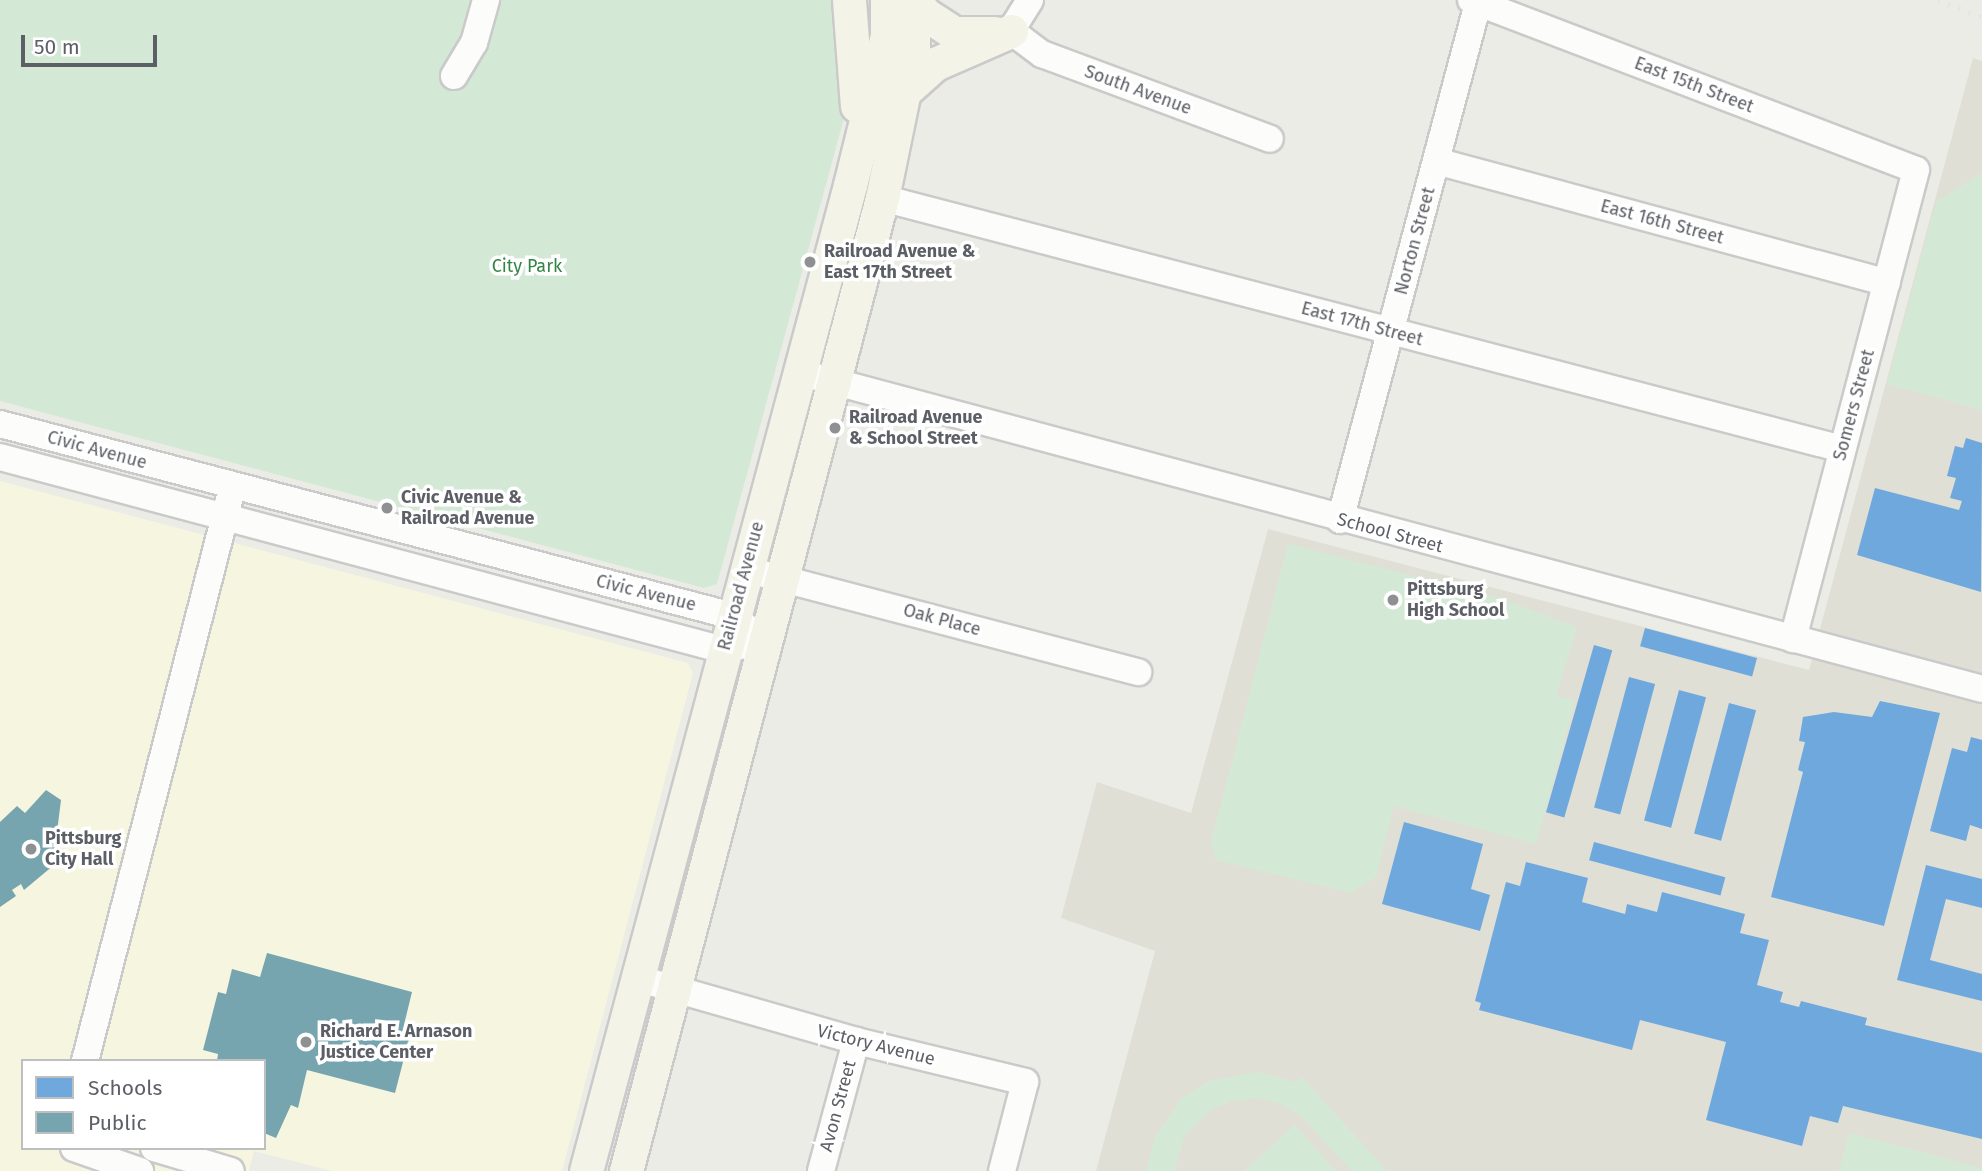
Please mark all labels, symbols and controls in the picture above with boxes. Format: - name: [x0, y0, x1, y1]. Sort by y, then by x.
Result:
- scale bar: [24, 21, 161, 65]
- text: 50 m: [34, 34, 80, 60]
- street label: East 15th Street: [1631, 52, 1757, 118]
- street label: South Avenue: [1082, 61, 1194, 119]
- street label: Norton Street: [1390, 185, 1440, 297]
- street label: East 16th Street: [1598, 195, 1726, 249]
- place label: Railroad Avenue & East 17th Street: [824, 241, 975, 284]
- marker: Railroad Avenue & East 17th Street: [802, 254, 818, 270]
- park label: City Park: [492, 255, 562, 277]
- street label: East 17th Street: [1299, 297, 1425, 351]
- street label: Somers Street: [1829, 347, 1879, 463]
- place label: Railroad Avenue & School Street: [849, 407, 982, 450]
- marker: Railroad Avenue & School Street: [827, 420, 843, 436]
- street label: Civic Avenue: [45, 426, 149, 474]
- place label: Civic Avenue & Railroad Avenue: [401, 487, 534, 530]
- marker: Civic Avenue & Railroad Avenue: [379, 500, 395, 516]
- street label: School Street: [1335, 508, 1445, 558]
- street label: Railroad Avenue: [713, 519, 769, 653]
- street label: Civic Avenue: [594, 570, 698, 616]
- place label: Pittsburg High School: [1407, 579, 1504, 622]
- marker: Pittsburg High School: [1385, 592, 1401, 608]
- street label: Oak Place: [901, 599, 983, 641]
- place label: Pittsburg City Hall: [45, 828, 121, 870]
- marker: Pittsburg City Hall: [23, 841, 39, 857]
- street label: Victory Avenue: [815, 1020, 937, 1070]
- place label: Richard E. Arnason Justice Center: [320, 1021, 472, 1064]
- marker: Richard E. Arnason Justice Center: [298, 1034, 314, 1050]
- street label: Avon Street: [815, 1058, 861, 1154]
- legend: [21, 1059, 266, 1150]
- text: Schools: [88, 1075, 162, 1101]
- text: Public: [88, 1110, 146, 1136]

